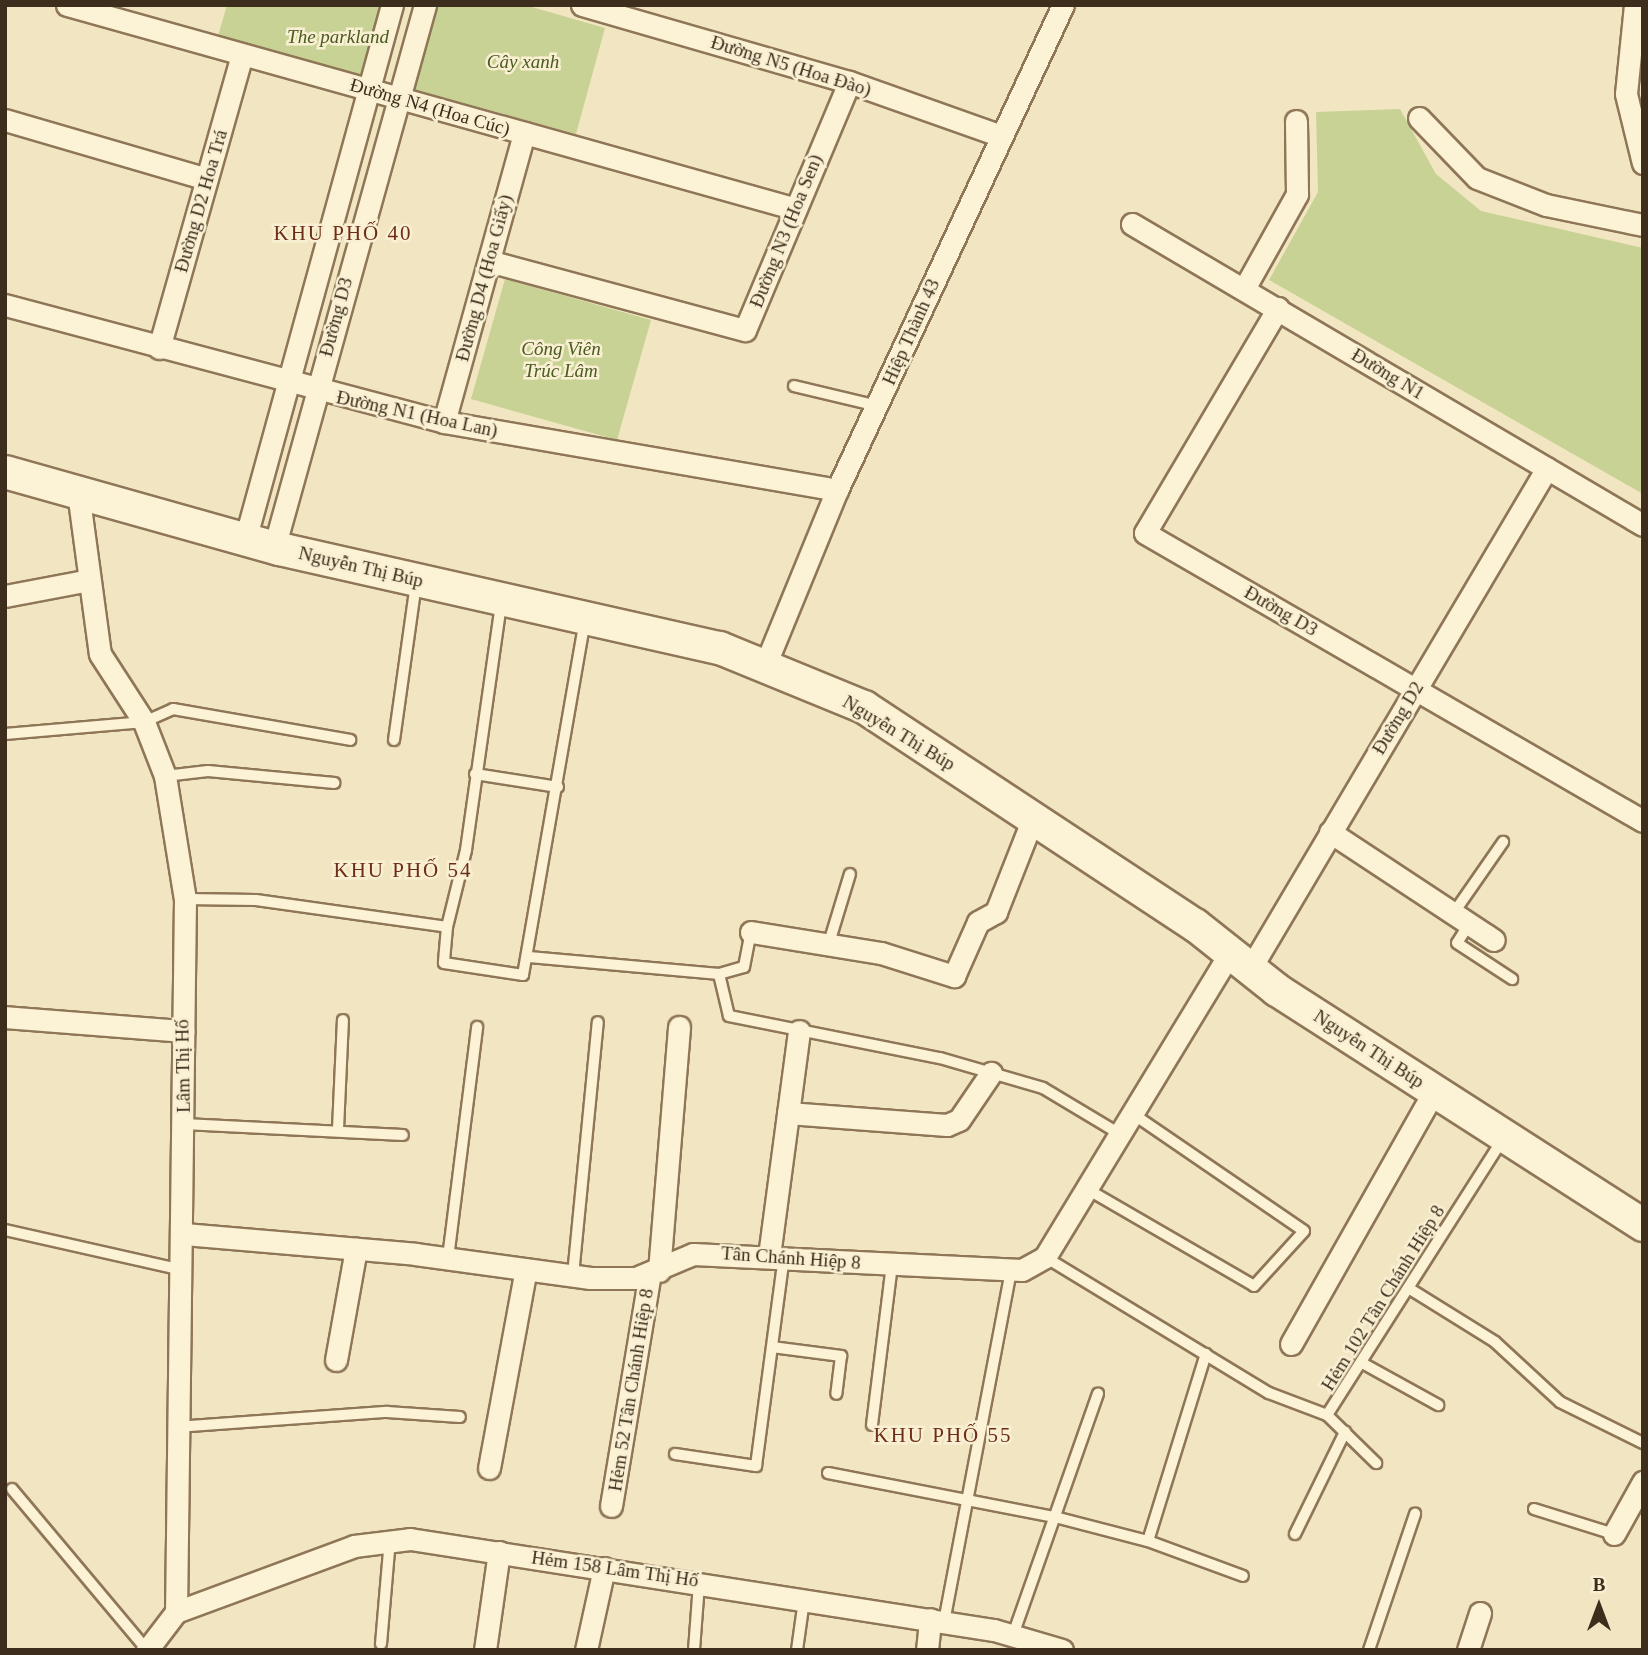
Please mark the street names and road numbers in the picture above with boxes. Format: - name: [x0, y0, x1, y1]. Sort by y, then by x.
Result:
- street label: Đường N5 (Hoa Đào): [708, 31, 874, 101]
- street label: Đường N4 (Hoa Cúc): [347, 73, 513, 141]
- street label: Đường D2 Hoa Trá: [170, 127, 232, 275]
- street label: Đường N3 (Hoa Sen): [745, 151, 827, 311]
- street label: Đường D4 (Hoa Giấy): [451, 192, 517, 364]
- street label: Đường D3: [315, 275, 357, 359]
- street label: Hiệp Thành 43: [877, 275, 945, 389]
- street label: Đường N1: [1347, 343, 1429, 405]
- street label: Đường N1 (Hoa Lan): [334, 386, 500, 442]
- street label: Nguyễn Thị Búp: [296, 542, 426, 592]
- street label: Đường D3: [1240, 581, 1322, 641]
- street label: Đường D2: [1367, 677, 1429, 759]
- street label: Nguyễn Thị Búp: [838, 690, 960, 776]
- street label: Nguyễn Thị Búp: [1309, 1005, 1429, 1093]
- street label: Lâm Thị Hố: [171, 1019, 195, 1113]
- street label: Hẻm 102 Tân Chánh Hiệp 8: [1316, 1201, 1450, 1395]
- street label: Tân Chánh Hiệp 8: [720, 1242, 862, 1274]
- street label: Hẻm 52 Tân Chánh Hiệp 8: [604, 1287, 658, 1493]
- street label: Hẻm 158 Lâm Thị Hố: [530, 1546, 700, 1592]

